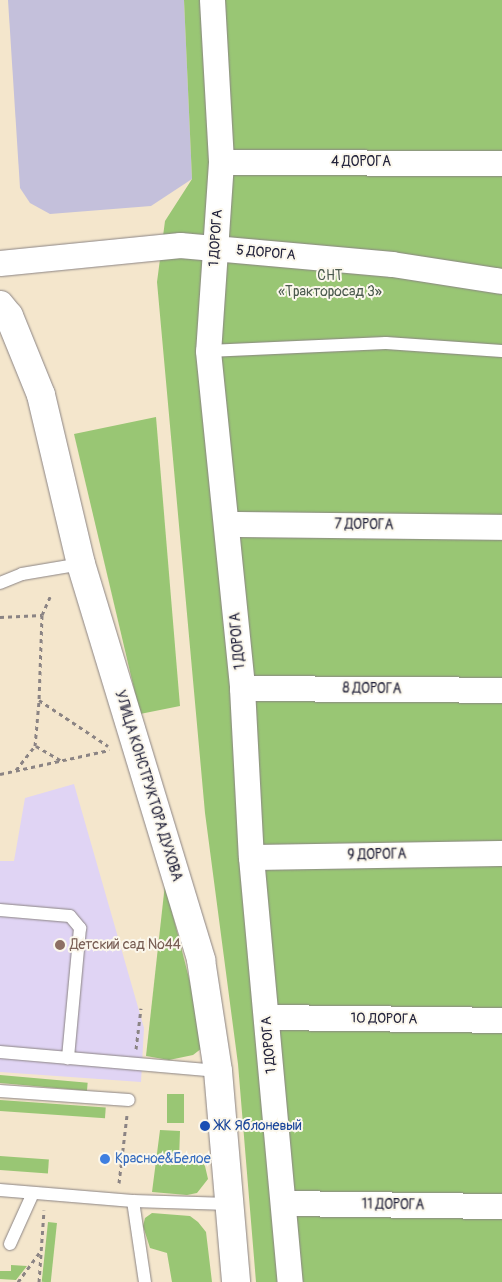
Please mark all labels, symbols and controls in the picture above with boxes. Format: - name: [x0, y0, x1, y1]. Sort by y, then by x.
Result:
- street label: 4 ДОРОГА: [331, 154, 391, 170]
- street label: 1 ДОРОГА: [206, 209, 226, 267]
- street label: 5 ДОРОГА: [236, 242, 296, 264]
- park label: СНТ «Тракторосад 3»: [278, 268, 382, 300]
- street label: 7 ДОРОГА: [334, 516, 394, 534]
- street label: 1 ДОРОГА: [227, 612, 249, 670]
- street label: 8 ДОРОГА: [342, 680, 402, 698]
- street label: УЛИЦА КОНСТРУКТОРА ДУХОВА: [111, 688, 185, 884]
- street label: 9 ДОРОГА: [347, 846, 407, 864]
- place label: Детский сад №44: [70, 937, 181, 953]
- marker: Детский сад №44: [54, 939, 66, 951]
- street label: 10 ДОРОГА: [350, 1010, 418, 1028]
- street label: 1 ДОРОГА: [258, 1016, 280, 1074]
- place label: ЖК Яблоневый: [215, 1118, 302, 1134]
- marker: ЖК Яблоневый: [199, 1120, 211, 1132]
- place label: Красное&Белое: [115, 1151, 211, 1167]
- marker: Красное&Белое: [99, 1153, 111, 1165]
- street label: 11 ДОРОГА: [361, 1196, 425, 1214]

